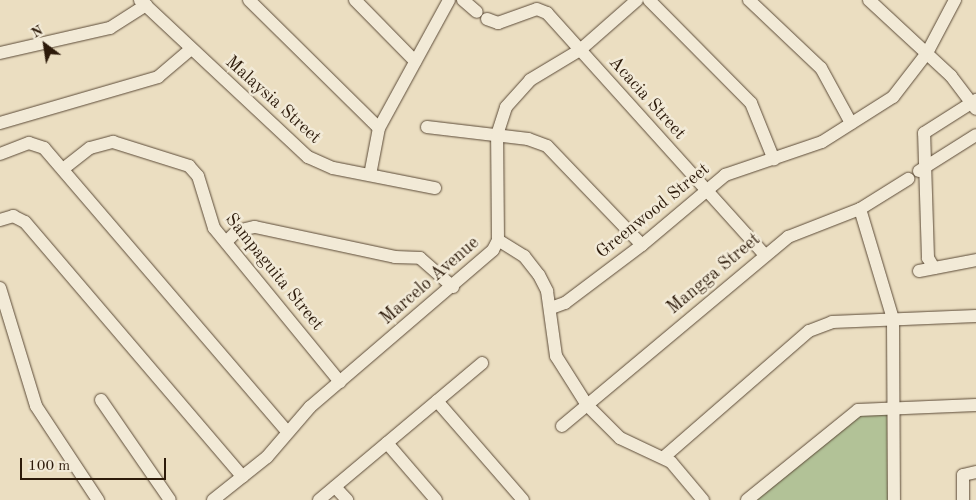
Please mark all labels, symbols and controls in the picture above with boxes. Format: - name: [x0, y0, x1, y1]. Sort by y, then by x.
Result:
- north arrow: [20, 20, 70, 70]
- text: N: [29, 23, 45, 41]
- street label: Malaysia Street: [221, 51, 325, 149]
- street label: Acacia Street: [604, 52, 690, 144]
- street label: Greenwood Street: [592, 159, 714, 263]
- street label: Sampaguita Street: [220, 209, 328, 335]
- street label: Mangga Street: [663, 229, 765, 319]
- street label: Marcelo Avenue: [376, 232, 484, 330]
- scale bar: [22, 448, 169, 480]
- text: 100 m: [28, 459, 70, 474]

